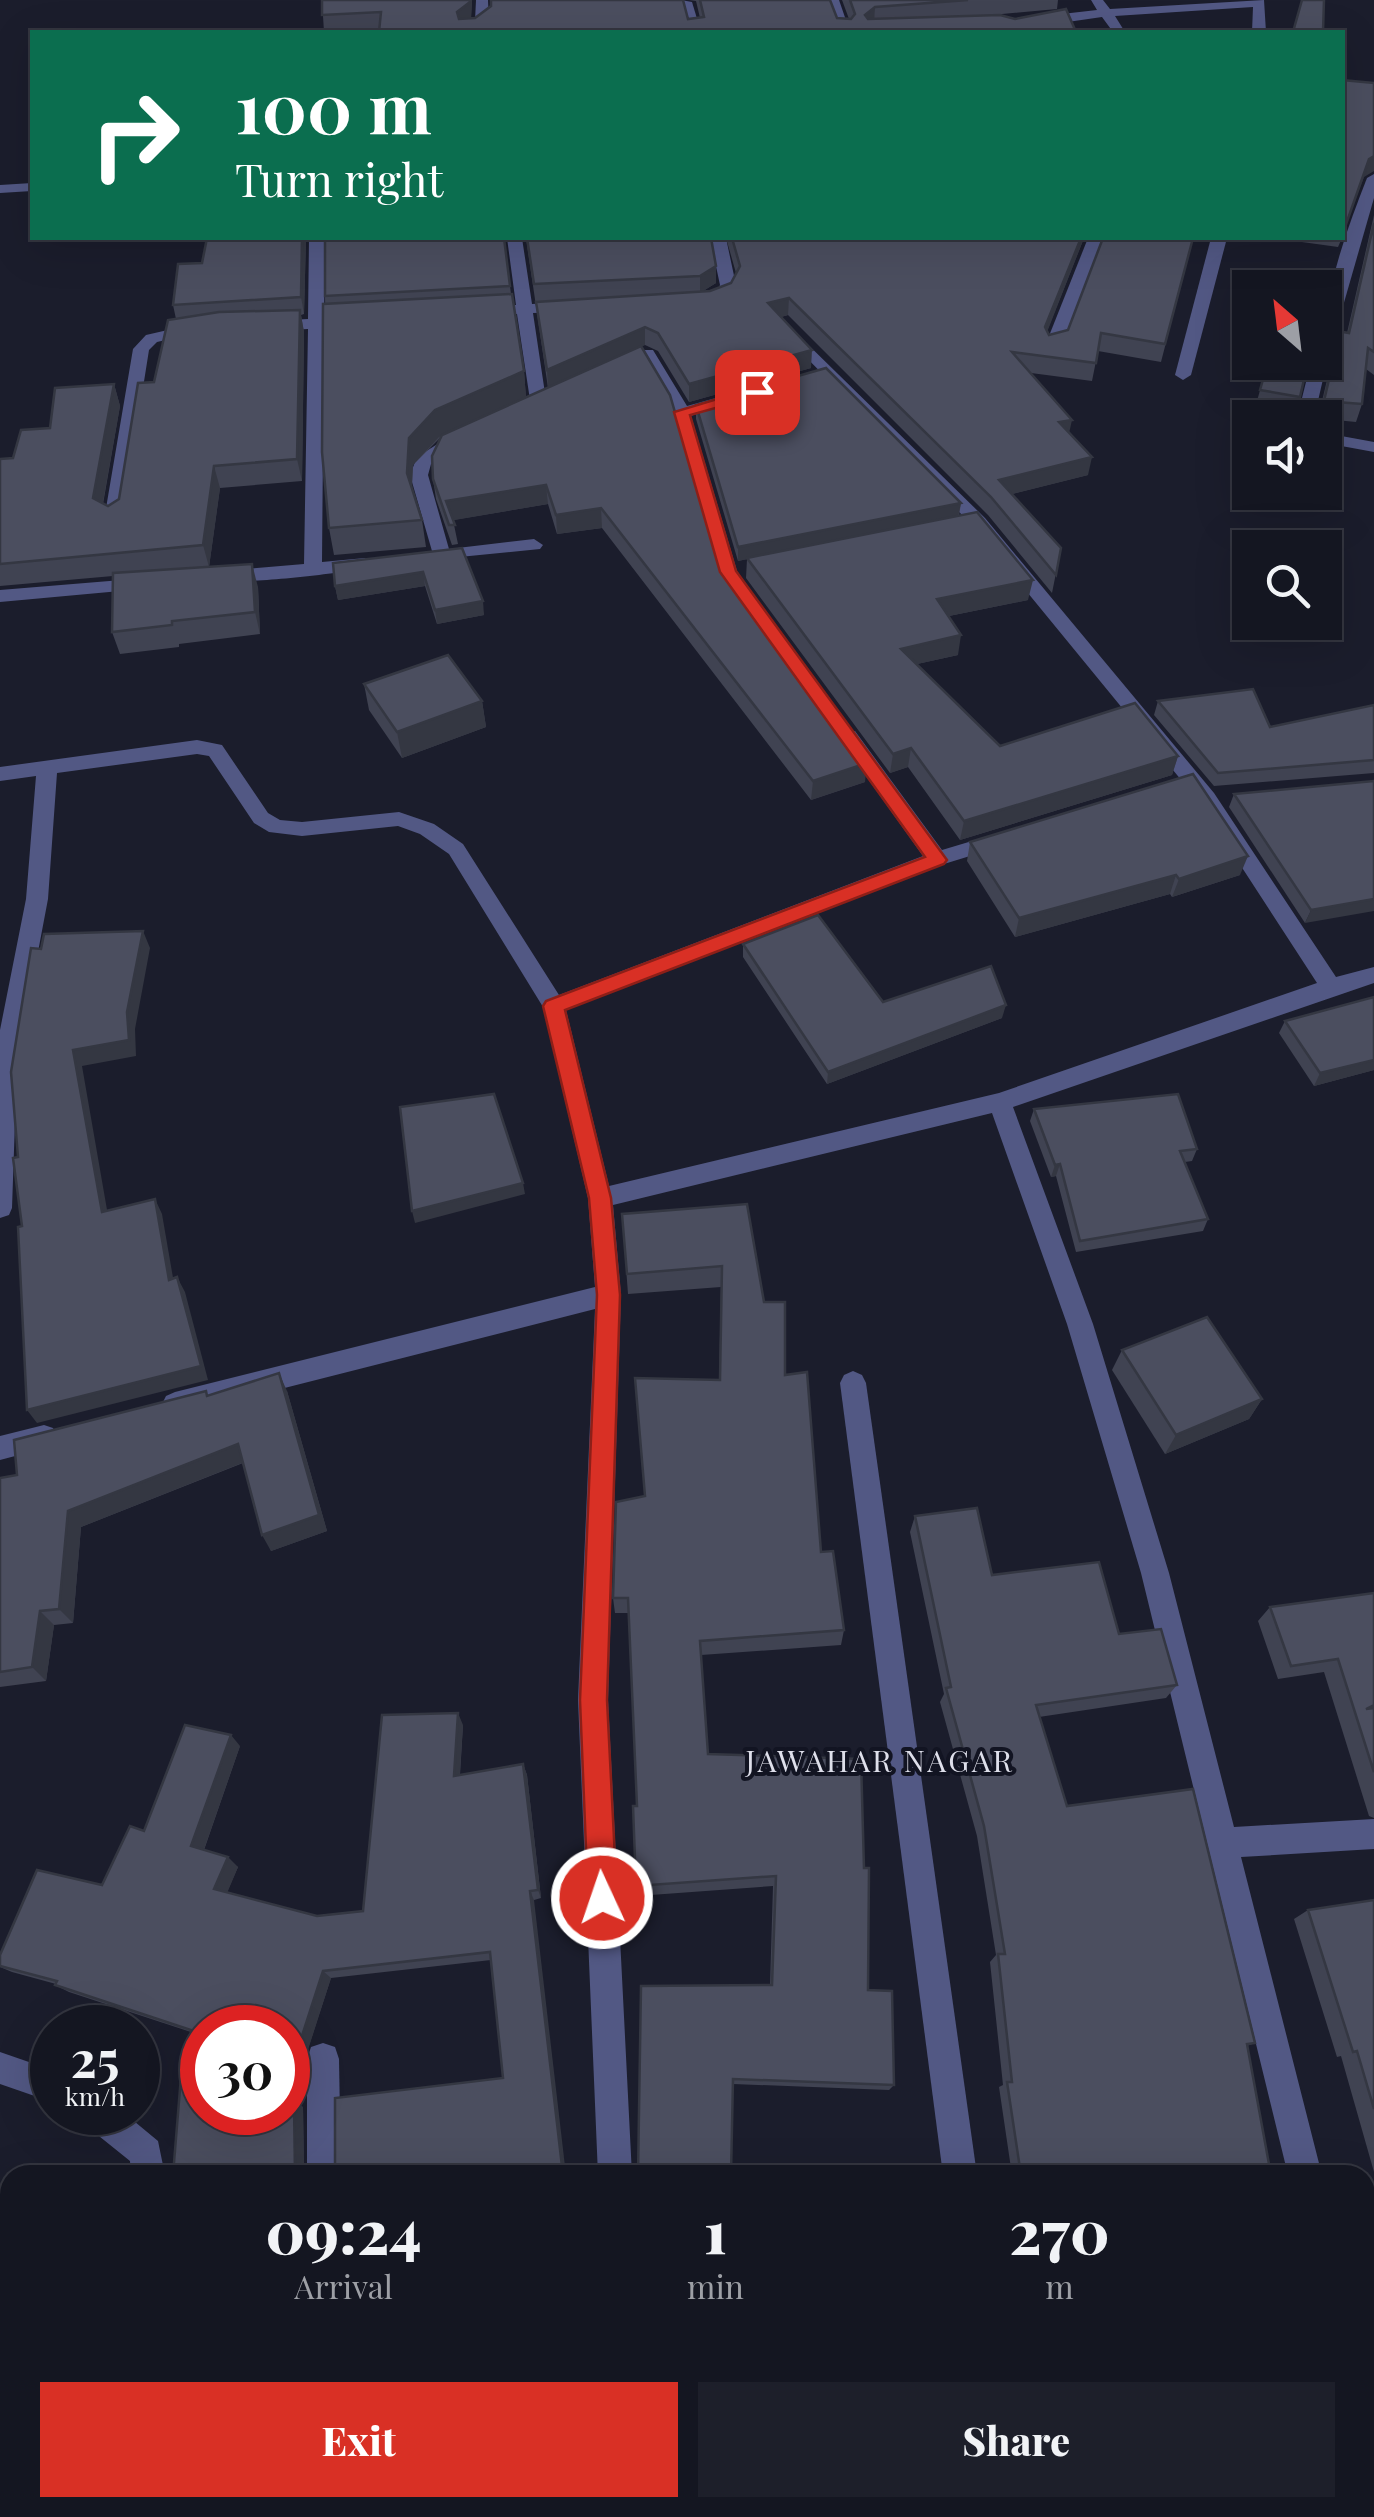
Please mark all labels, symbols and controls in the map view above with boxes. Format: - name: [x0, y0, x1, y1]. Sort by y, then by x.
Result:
- text: 100 m: [235, 58, 432, 152]
- icon: right: [70, 70, 200, 200]
- text: Turn right: [235, 148, 443, 208]
- north arrow: [1232, 270, 1342, 380]
- map controls: [1232, 270, 1342, 640]
- pin: [715, 350, 800, 435]
- icon: arrive: [730, 365, 785, 420]
- button: sound: [1232, 400, 1342, 510]
- button: search: [1232, 530, 1342, 640]
- district label: JAWAHAR NAGAR: [744, 1740, 1015, 1780]
- position arrow: [550, 1846, 654, 1950]
- speed limit sign: 30: [180, 2005, 310, 2135]
- text: 25: [70, 2024, 120, 2091]
- text: km/h: [65, 2079, 125, 2112]
- text: 09:24: [265, 2189, 422, 2269]
- text: 1: [704, 2189, 727, 2269]
- text: 270: [1009, 2189, 1110, 2269]
- text: Arrival: [294, 2264, 393, 2307]
- text: min: [687, 2264, 744, 2307]
- text: m: [1045, 2264, 1074, 2307]
- button: Exit: [40, 2382, 678, 2497]
- button: Share: [698, 2382, 1335, 2497]

